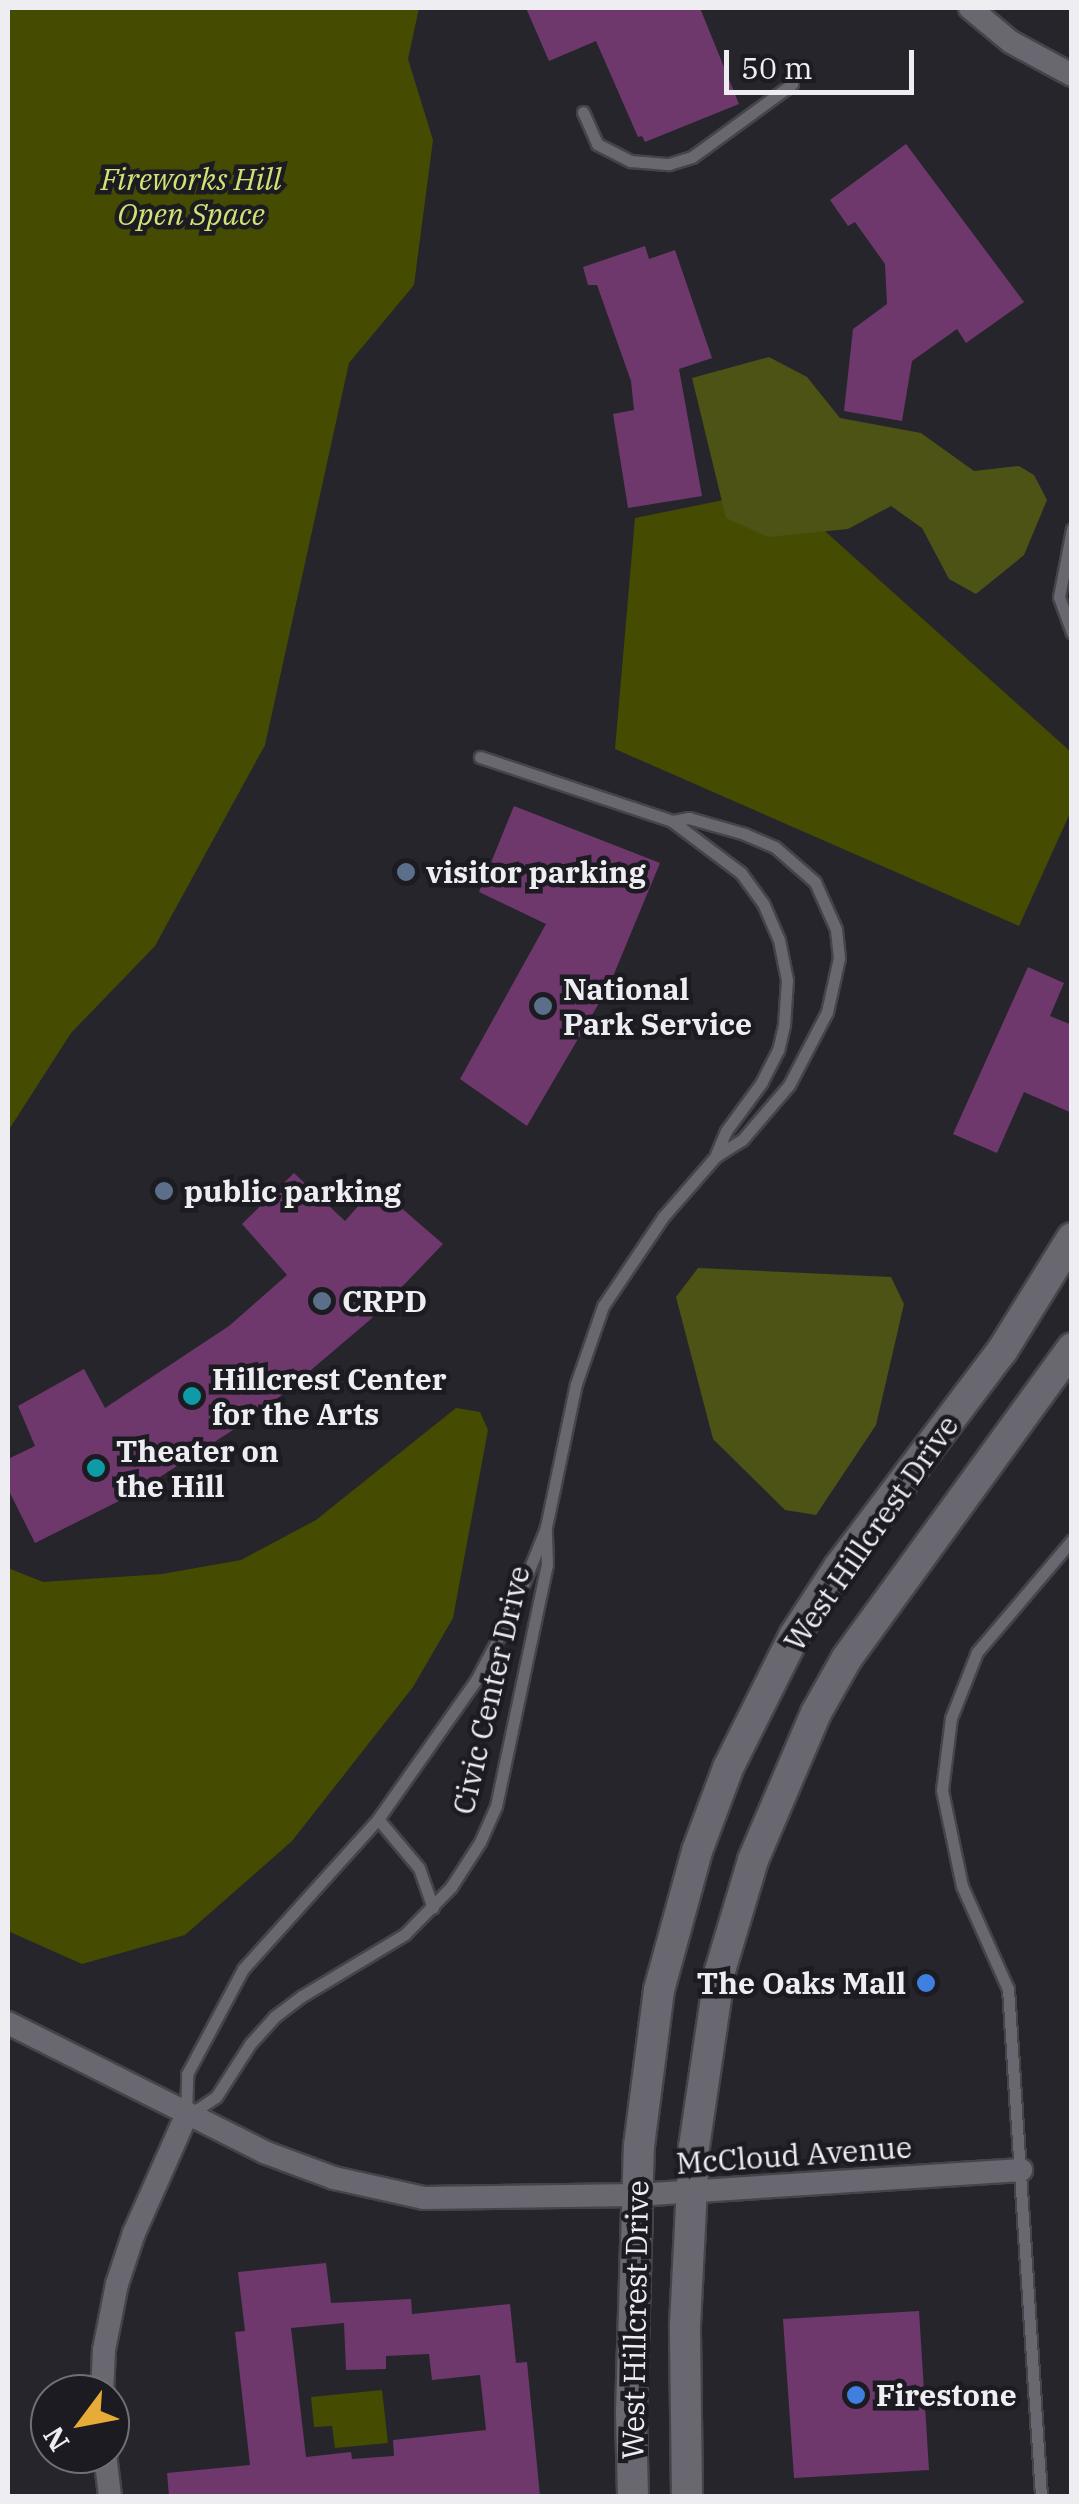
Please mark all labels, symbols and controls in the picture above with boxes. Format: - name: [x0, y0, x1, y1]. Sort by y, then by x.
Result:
- scale bar: [729, 30, 919, 92]
- text: 50 m: [741, 48, 813, 87]
- park label: Fireworks Hill Open Space: [101, 161, 281, 232]
- place label: visitor parking: [426, 854, 646, 890]
- marker: visitor parking: [395, 861, 417, 883]
- place label: National Park Service: [563, 971, 752, 1042]
- marker: National Park Service: [532, 995, 554, 1017]
- place label: public parking: [184, 1173, 401, 1209]
- marker: public parking: [153, 1180, 175, 1202]
- place label: CRPD: [342, 1283, 427, 1319]
- marker: CRPD: [311, 1290, 333, 1312]
- place label: Hillcrest Center for the Arts: [212, 1361, 446, 1432]
- marker: Hillcrest Center for the Arts: [181, 1385, 203, 1407]
- street label: West Hillcrest Drive: [776, 1408, 966, 1658]
- place label: Theater on the Hill: [116, 1433, 279, 1504]
- marker: Theater on the Hill: [85, 1457, 107, 1479]
- street label: Civic Center Drive: [445, 1562, 537, 1818]
- place label: The Oaks Mall: [697, 1965, 906, 2001]
- marker: The Oaks Mall: [915, 1972, 937, 1994]
- street label: McCloud Avenue: [675, 2129, 913, 2181]
- street label: West Hillcrest Drive: [615, 2180, 655, 2460]
- north arrow: [30, 2374, 130, 2474]
- place label: Firestone: [876, 2377, 1017, 2413]
- marker: Firestone: [845, 2384, 867, 2406]
- text: N: [34, 2420, 77, 2458]

